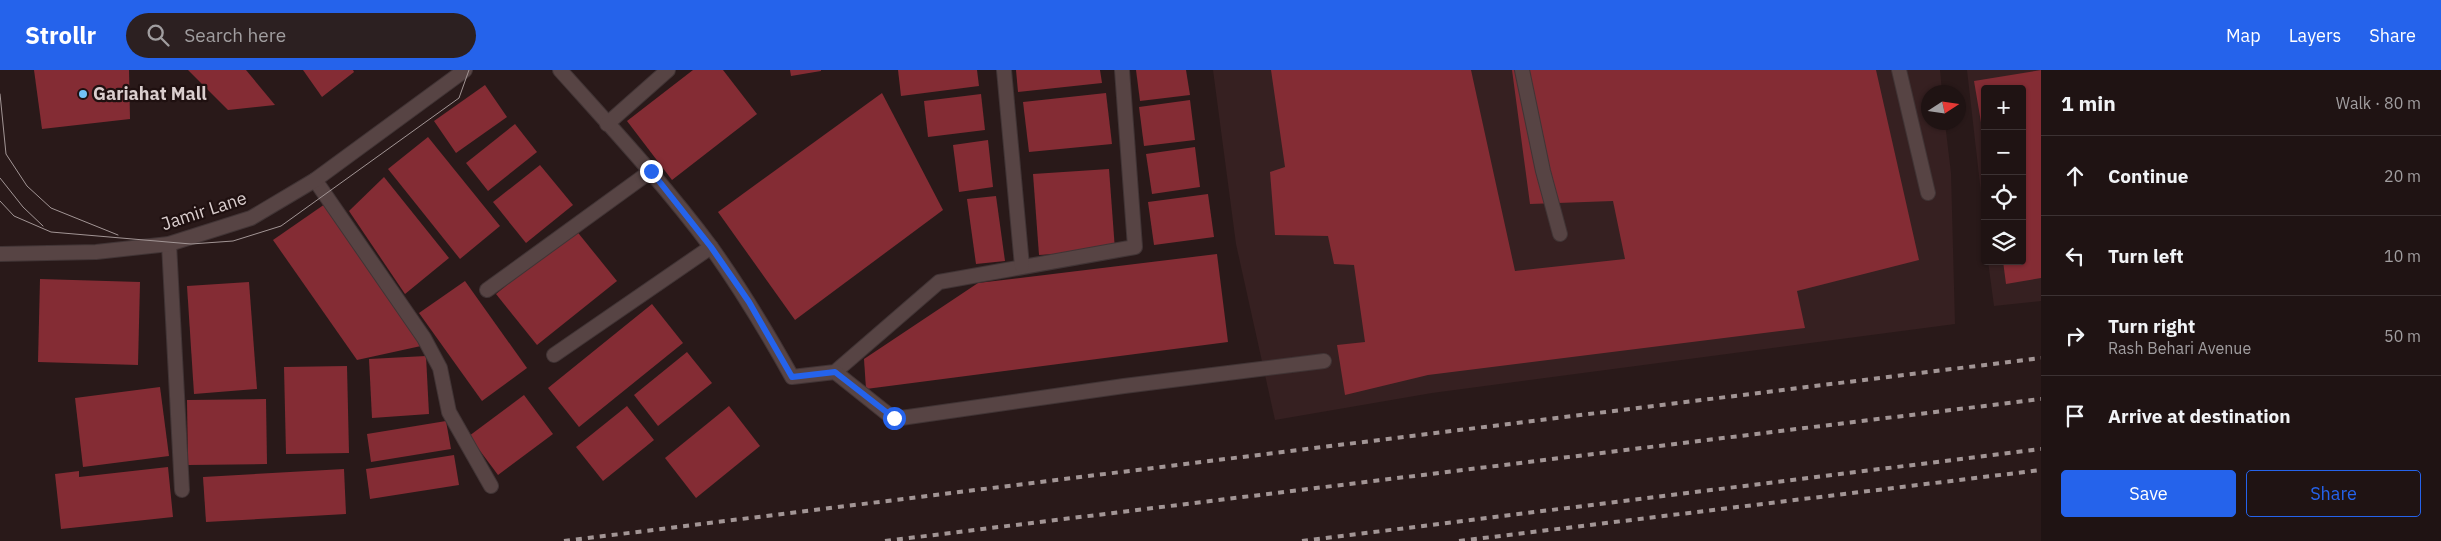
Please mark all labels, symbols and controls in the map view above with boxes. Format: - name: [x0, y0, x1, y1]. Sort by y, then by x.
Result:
- search box: [126, 13, 476, 58]
- text: Strollr: [25, 19, 96, 51]
- icon: search: [144, 21, 172, 49]
- text: Search here: [184, 23, 286, 47]
- text: Map: [2226, 24, 2261, 47]
- text: Layers: [2289, 24, 2341, 47]
- text: Share: [2369, 24, 2416, 47]
- place label: Gariahat Mall: [93, 82, 207, 105]
- north arrow: [1921, 85, 1966, 130]
- map controls: [1981, 85, 2026, 265]
- button: +: [1981, 85, 2026, 130]
- marker: Gariahat Mall: [77, 88, 89, 100]
- text: 1 min: [2061, 89, 2116, 117]
- text: Walk · 80 m: [2336, 93, 2421, 113]
- button: −: [1981, 130, 2026, 175]
- route end: [640, 160, 663, 183]
- icon: ahead: [2061, 162, 2089, 190]
- text: Continue: [2108, 164, 2188, 188]
- text: 20 m: [2384, 166, 2421, 186]
- button: locate: [1981, 175, 2026, 220]
- street label: Jamir Lane: [158, 186, 250, 235]
- button: layers: [1981, 220, 2026, 265]
- icon: left: [2061, 242, 2089, 270]
- text: Turn left: [2108, 244, 2184, 268]
- text: 10 m: [2384, 246, 2421, 266]
- text: Turn right: [2108, 314, 2195, 338]
- icon: right: [2061, 322, 2089, 350]
- text: 50 m: [2384, 326, 2421, 346]
- text: Rash Behari Avenue: [2108, 338, 2251, 358]
- icon: arrive: [2061, 402, 2089, 430]
- text: Arrive at destination: [2108, 404, 2291, 428]
- route start: [883, 407, 906, 430]
- button: Save: [2061, 470, 2236, 517]
- button: Share: [2246, 470, 2421, 517]

